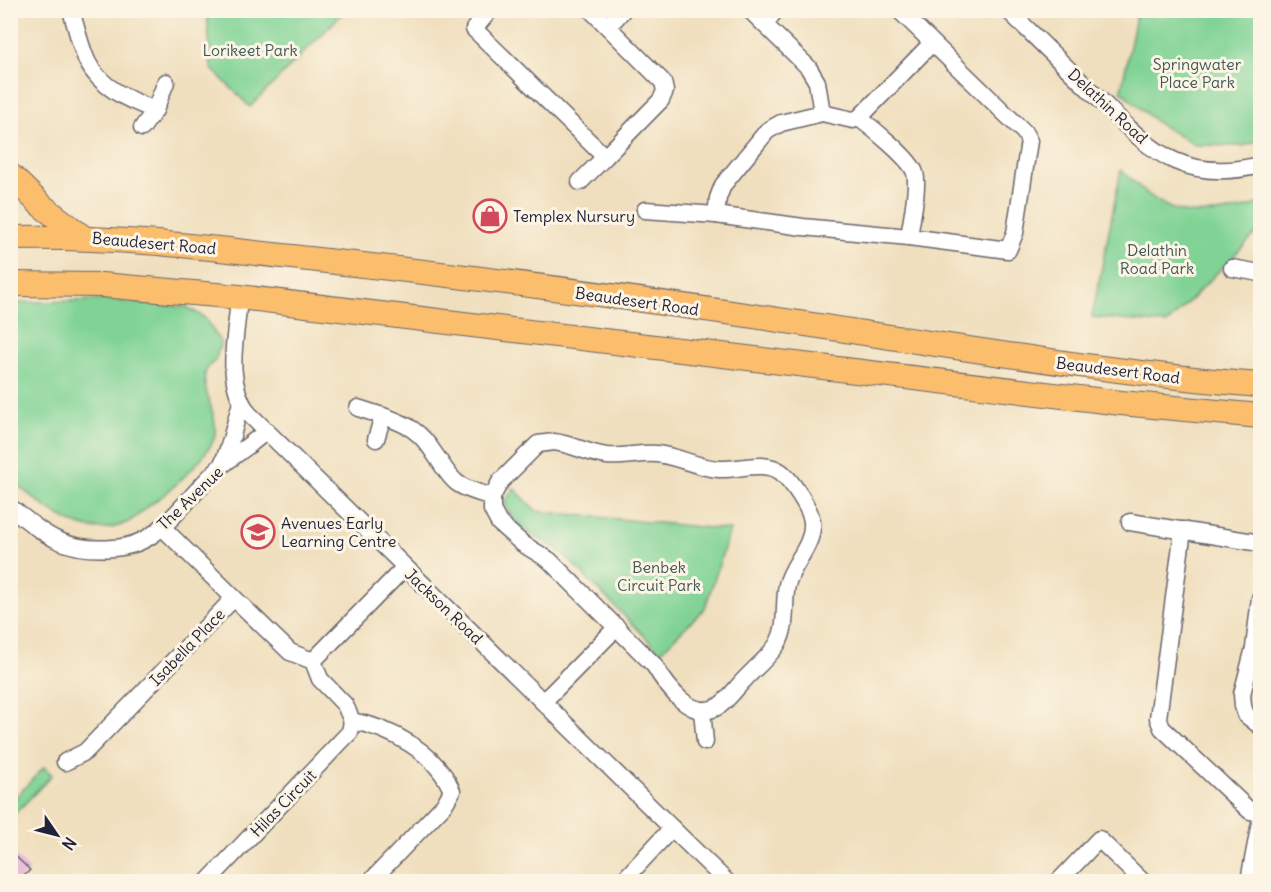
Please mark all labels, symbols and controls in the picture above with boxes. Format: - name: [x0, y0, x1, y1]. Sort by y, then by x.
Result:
- park label: Lorikeet Park: [202, 40, 298, 60]
- park label: Springwater Place Park: [1153, 54, 1242, 92]
- street label: Delathin Road: [1064, 64, 1152, 148]
- shop icon: Templex Nursury: [472, 198, 508, 234]
- place label: Templex Nursury: [513, 206, 635, 226]
- street label: Beaudesert Road: [91, 228, 217, 258]
- park label: Delathin Road Park: [1120, 240, 1194, 278]
- street label: Beaudesert Road: [574, 282, 700, 320]
- street label: Beaudesert Road: [1055, 352, 1181, 388]
- street label: The Avenue: [153, 462, 227, 534]
- place label: Avenues Early Learning Centre: [281, 513, 396, 551]
- school or university icon: Avenues Early Learning Centre: [240, 514, 276, 550]
- park label: Benbek Circuit Park: [617, 557, 701, 595]
- street label: Jackson Road: [401, 564, 487, 648]
- street label: Isabella Place: [145, 604, 229, 690]
- street label: Hilas Circuit: [246, 765, 320, 841]
- north arrow: [27, 805, 87, 865]
- text: N: [58, 833, 81, 854]

